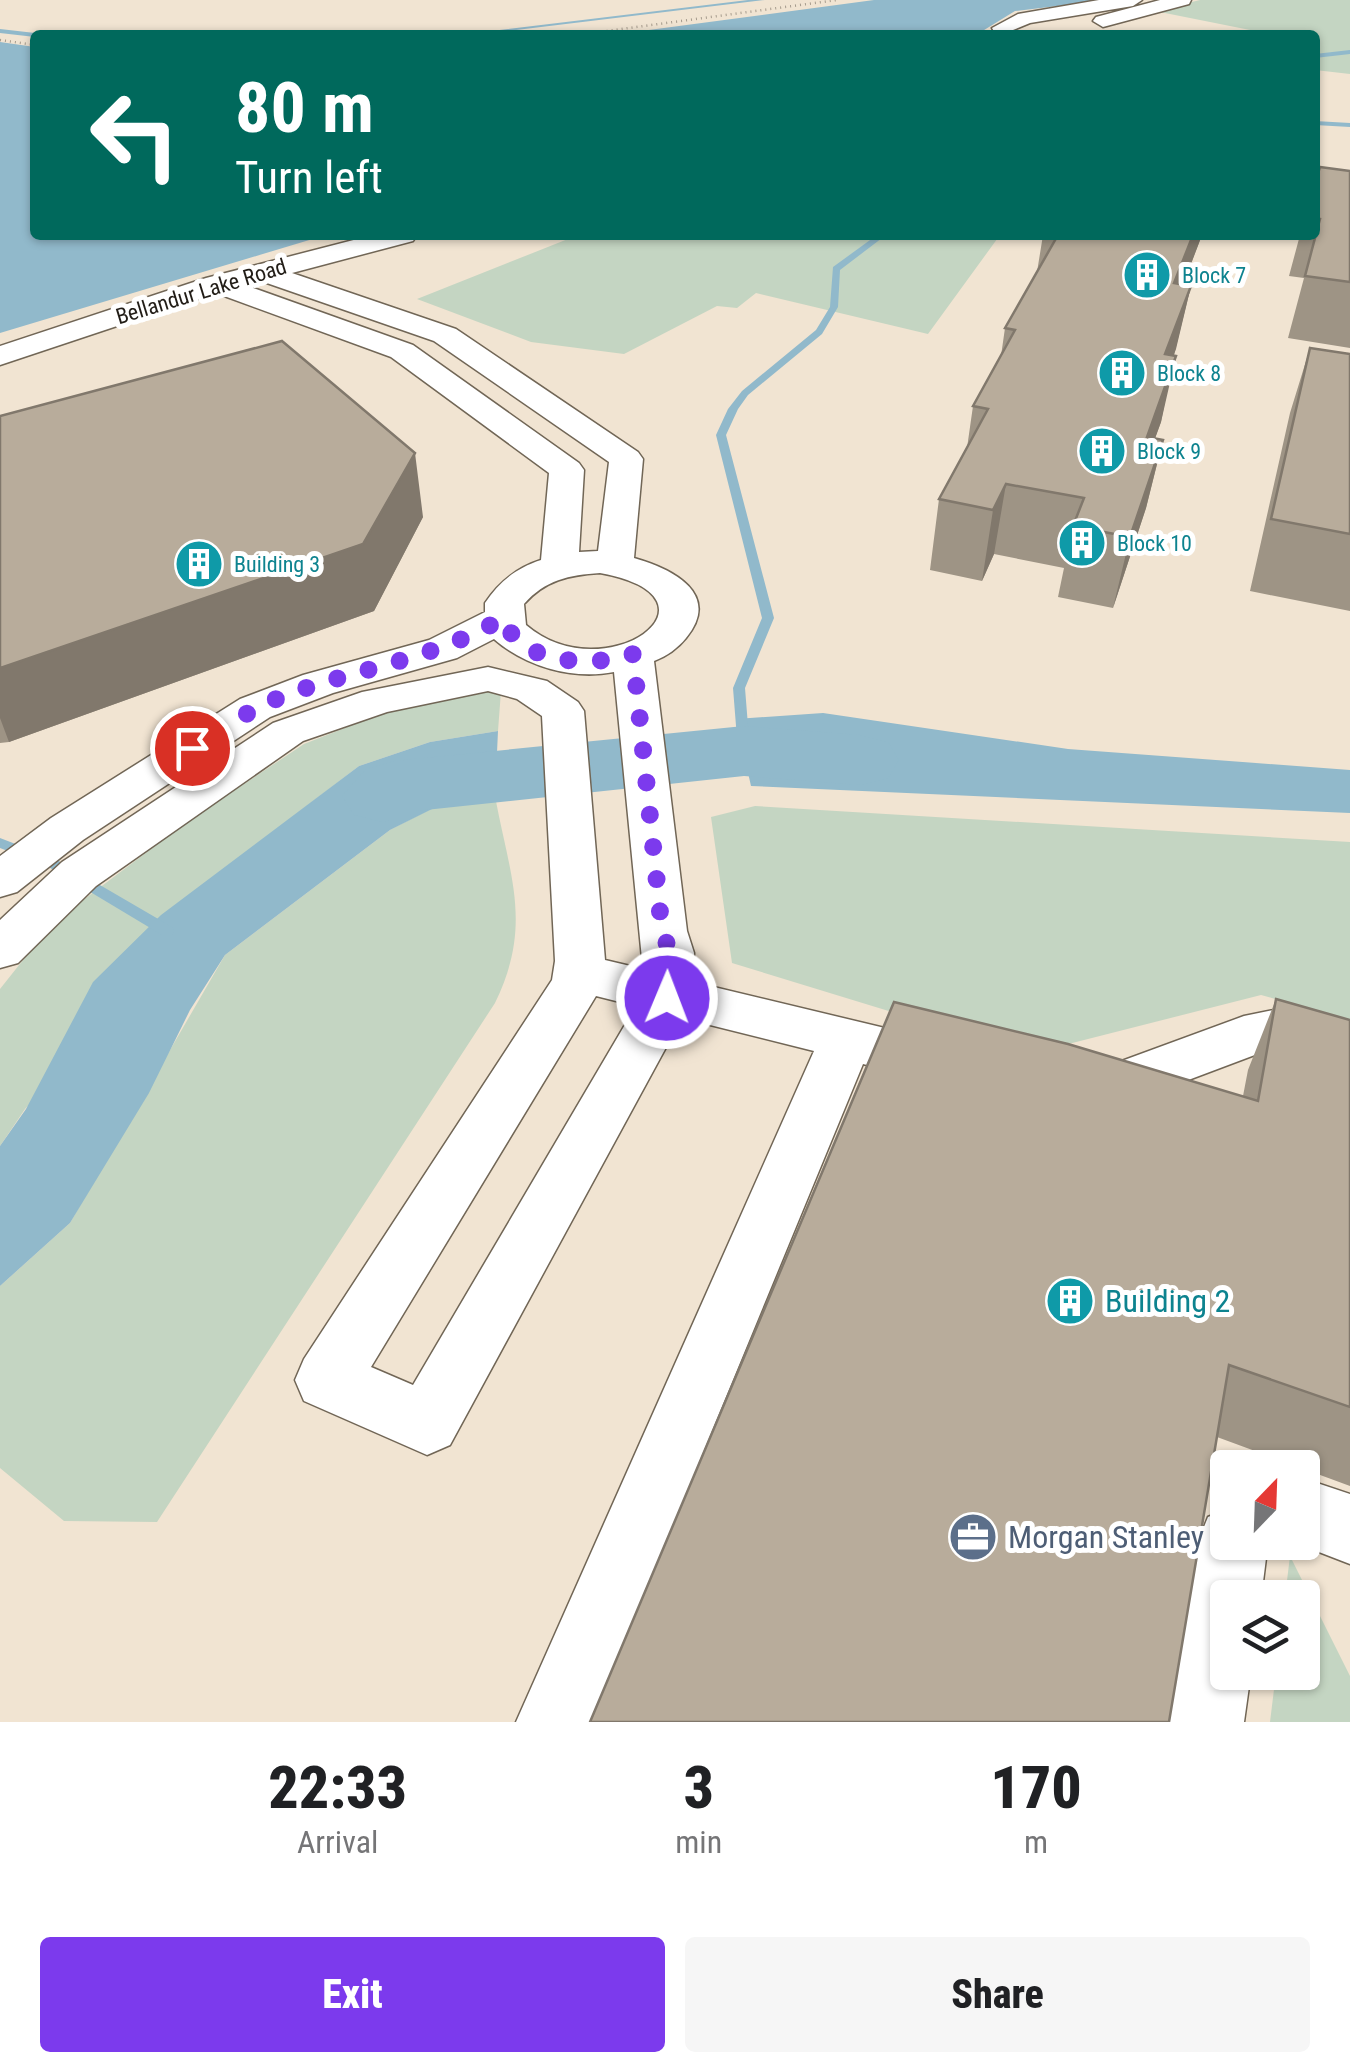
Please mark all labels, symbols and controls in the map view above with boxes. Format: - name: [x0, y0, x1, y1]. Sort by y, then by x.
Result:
- text: 80 m: [235, 67, 374, 149]
- icon: left: [70, 70, 200, 200]
- text: Turn left: [235, 151, 383, 204]
- building icon: Block 7: [1121, 249, 1173, 301]
- street label: Bellandur Lake Road: [113, 254, 290, 329]
- place label: Block 7: [1182, 263, 1246, 288]
- building icon: Block 8: [1096, 347, 1148, 399]
- place label: Block 8: [1157, 361, 1221, 386]
- building icon: Block 9: [1076, 425, 1128, 477]
- place label: Block 9: [1137, 439, 1201, 464]
- building icon: Block 10: [1056, 517, 1108, 569]
- place label: Block 10: [1117, 531, 1192, 556]
- building icon: Building 3: [173, 538, 225, 590]
- place label: Building 3: [234, 552, 320, 577]
- pin: [150, 706, 235, 791]
- icon: arrive: [165, 721, 220, 776]
- position arrow: [615, 946, 719, 1050]
- building icon: Building 2: [1044, 1275, 1096, 1327]
- place label: Building 2: [1105, 1282, 1230, 1320]
- north arrow: [1210, 1450, 1320, 1560]
- map controls: [1210, 1450, 1320, 1690]
- office icon: Morgan Stanley: [947, 1511, 999, 1563]
- place label: Morgan Stanley: [1008, 1518, 1204, 1556]
- button: layers: [1210, 1580, 1320, 1690]
- text: 22:33: [268, 1752, 407, 1823]
- text: 3: [683, 1752, 714, 1823]
- text: 170: [990, 1752, 1082, 1823]
- text: Arrival: [297, 1823, 378, 1861]
- text: min: [675, 1823, 722, 1861]
- text: m: [1024, 1823, 1048, 1861]
- button: Exit: [40, 1937, 665, 2052]
- button: Share: [685, 1937, 1310, 2052]

